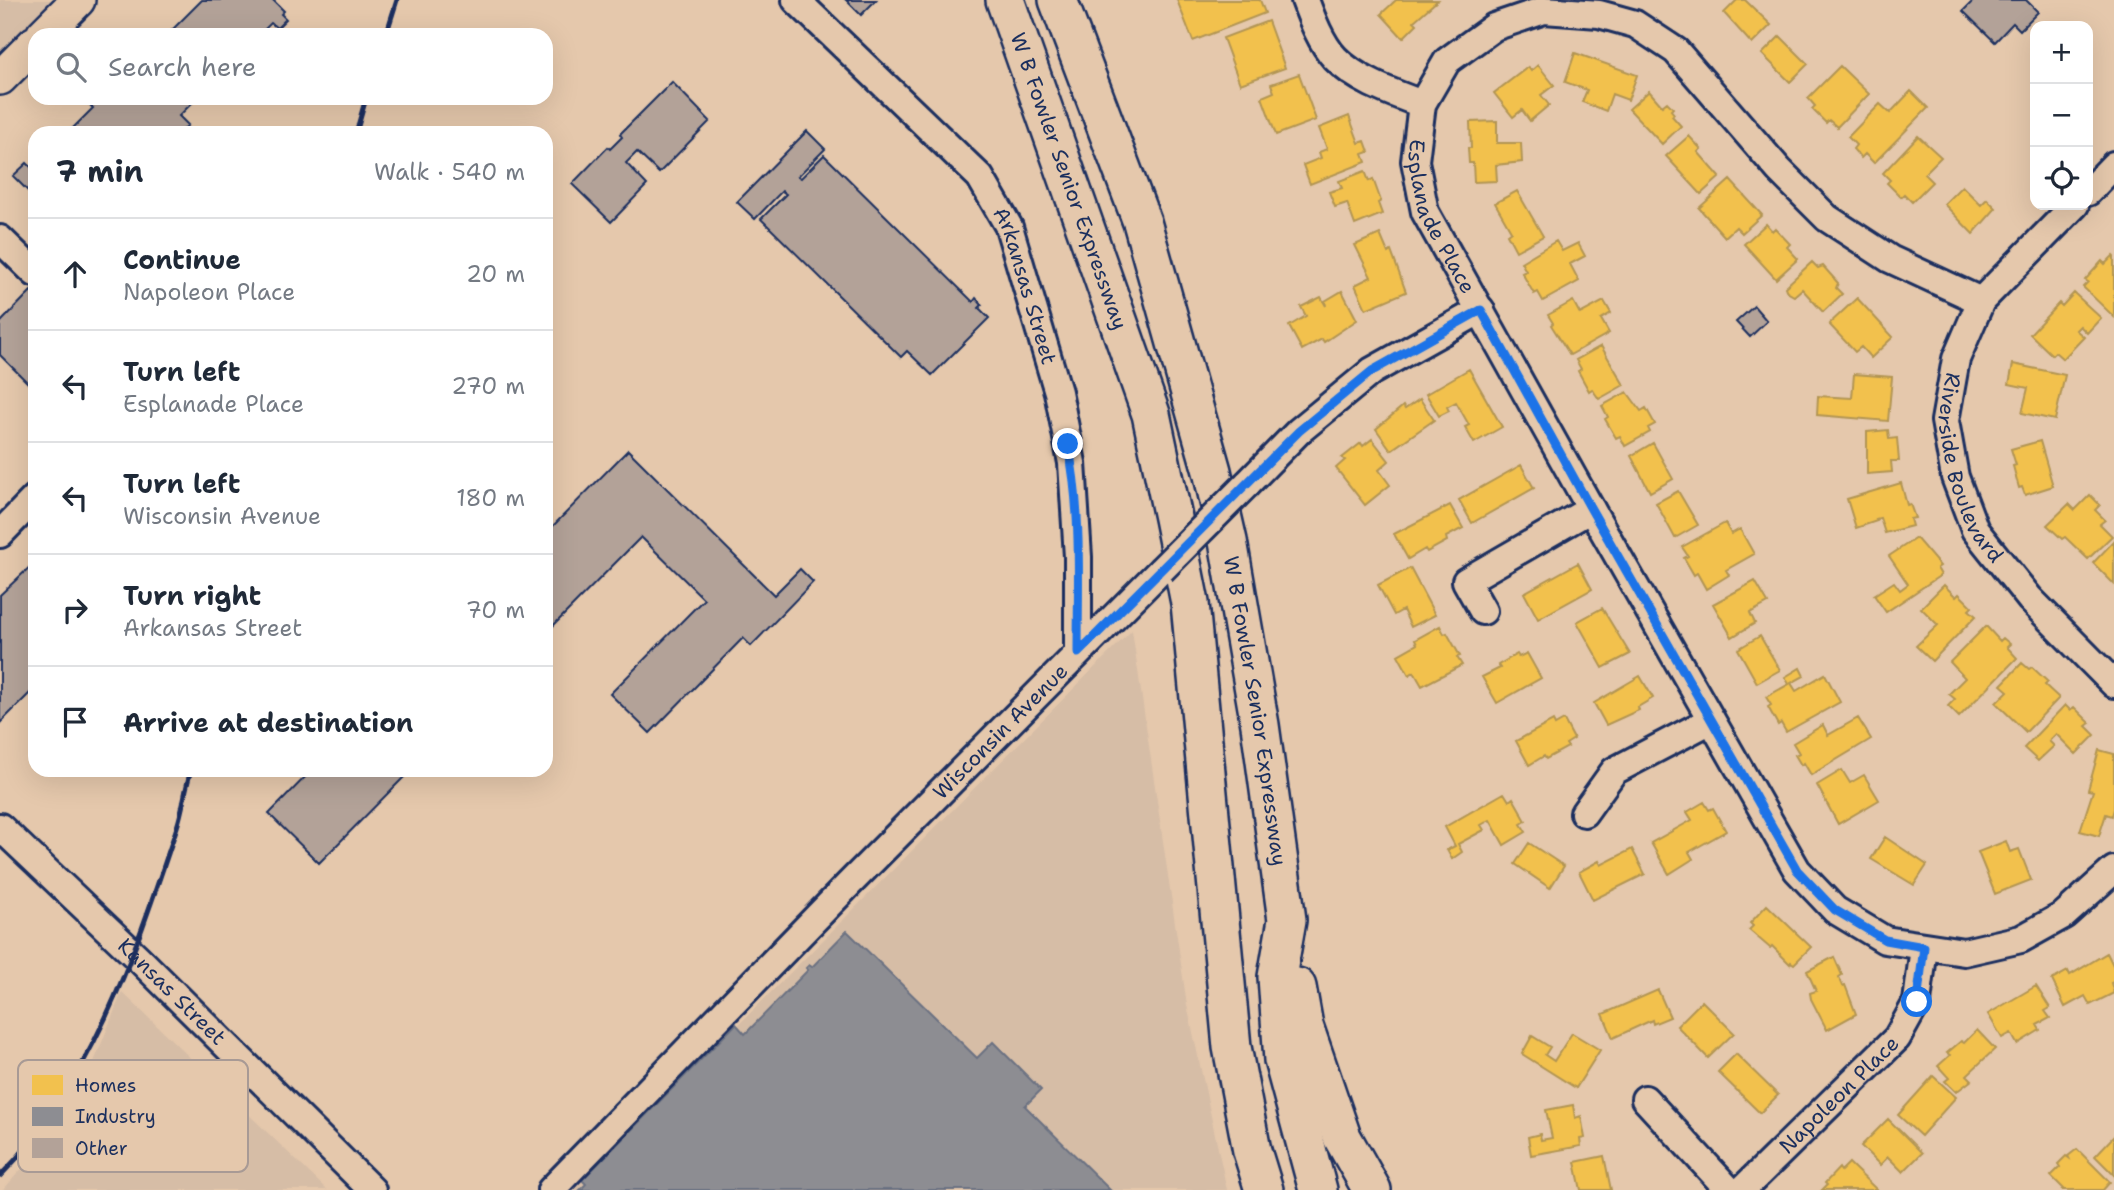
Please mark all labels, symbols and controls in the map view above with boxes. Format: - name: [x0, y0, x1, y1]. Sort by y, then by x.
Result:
- map controls: [2030, 21, 2093, 210]
- button: +: [2030, 21, 2093, 84]
- search box: [28, 28, 553, 105]
- street label: W B Fowler Senior Expressway: [1004, 29, 1134, 333]
- icon: search: [52, 48, 90, 86]
- text: Search here: [108, 49, 257, 84]
- button: −: [2030, 84, 2093, 147]
- street label: Esplanade Place: [1401, 138, 1482, 299]
- button: locate: [2030, 147, 2093, 210]
- text: 7 min: [56, 151, 143, 192]
- text: Walk · 540 m: [374, 157, 525, 187]
- street label: Arkansas Street: [986, 202, 1063, 368]
- text: Continue: [123, 242, 241, 277]
- icon: ahead: [56, 255, 94, 293]
- text: 20 m: [466, 259, 525, 289]
- text: Napoleon Place: [123, 277, 295, 307]
- text: Turn left: [123, 354, 240, 389]
- icon: left: [56, 367, 94, 405]
- text: 270 m: [451, 371, 525, 401]
- street label: Riverside Boulevard: [1931, 371, 2010, 569]
- text: Esplanade Place: [123, 389, 304, 419]
- route end: [1052, 428, 1083, 459]
- text: Turn left: [123, 466, 240, 501]
- icon: left: [56, 479, 94, 517]
- text: 180 m: [456, 483, 525, 513]
- text: Wisconsin Avenue: [123, 501, 321, 531]
- street label: W B Fowler Senior Expressway: [1217, 554, 1293, 868]
- text: Turn right: [123, 578, 261, 613]
- icon: right: [56, 591, 94, 629]
- text: 70 m: [466, 595, 525, 625]
- text: Arkansas Street: [123, 613, 302, 643]
- street label: Wisconsin Avenue: [927, 658, 1074, 806]
- icon: arrive: [56, 703, 94, 741]
- text: Arrive at destination: [123, 705, 413, 740]
- street label: Kansas Street: [112, 932, 232, 1051]
- route start: [1901, 986, 1932, 1017]
- street label: Napoleon Place: [1773, 1030, 1905, 1160]
- legend: [18, 1060, 248, 1172]
- text: Homes: [75, 1073, 136, 1098]
- text: Industry: [75, 1104, 156, 1129]
- text: Other: [75, 1136, 128, 1161]

